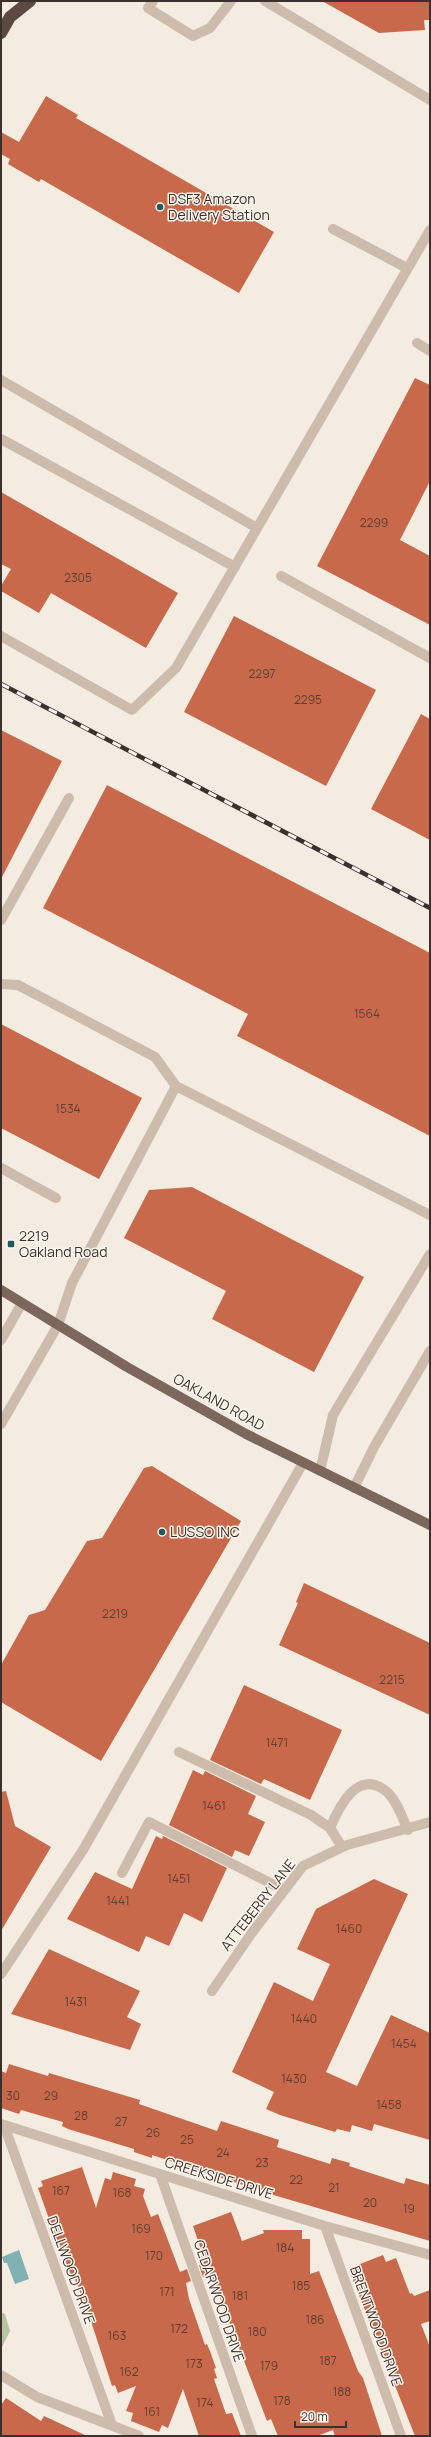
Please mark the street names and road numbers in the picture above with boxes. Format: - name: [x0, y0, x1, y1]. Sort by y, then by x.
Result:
- street label: OAKLAND ROAD: [170, 1369, 268, 1435]
- street label: ATTEBERRY LANE: [216, 1855, 299, 1954]
- street label: CREEKSIDE DRIVE: [162, 2152, 276, 2203]
- street label: DELLWOOD DRIVE: [43, 2213, 100, 2327]
- street label: CEDARWOOD DRIVE: [190, 2237, 249, 2364]
- street label: BRENTWOOD DRIVE: [346, 2263, 407, 2389]

